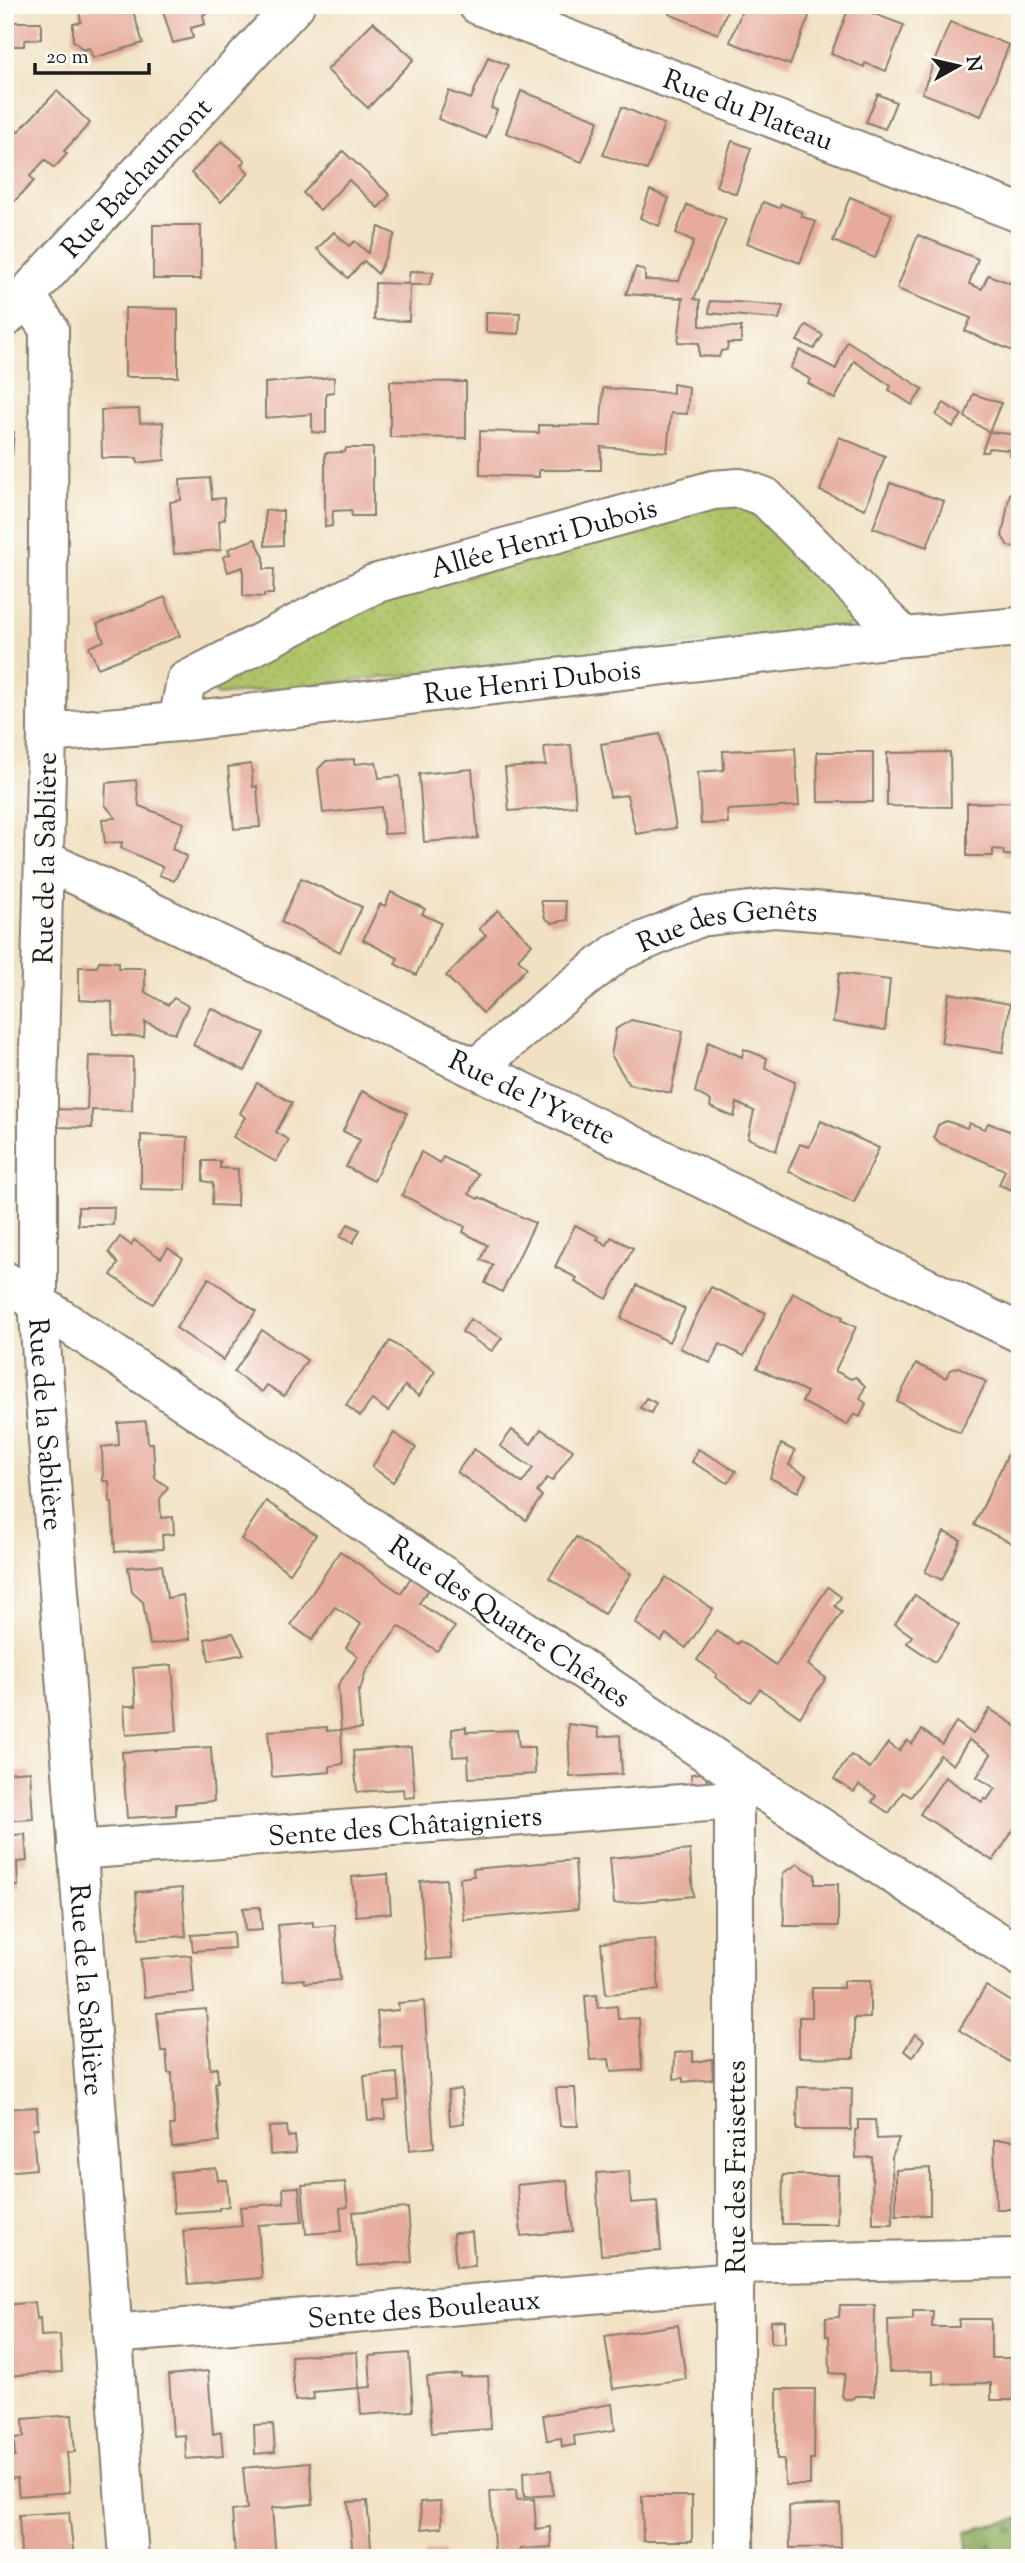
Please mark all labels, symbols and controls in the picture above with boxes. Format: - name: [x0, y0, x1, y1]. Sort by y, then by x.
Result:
- scale bar: [35, 32, 149, 76]
- north arrow: [923, 32, 993, 102]
- text: 20 m: [46, 43, 89, 73]
- text: N: [958, 55, 987, 73]
- street label: Rue du Plateau: [657, 61, 839, 163]
- street label: Rue Bachaumont: [53, 90, 223, 268]
- street label: Allée Henri Dubois: [426, 489, 662, 590]
- street label: Rue Henri Dubois: [422, 651, 643, 716]
- street label: Rue de la Sablière: [25, 752, 69, 965]
- street label: Rue des Genêts: [631, 891, 819, 965]
- street label: Rue de l'Yvette: [441, 1042, 622, 1157]
- street label: Rue de la Sablière: [16, 1317, 71, 1532]
- street label: Rue des Quatre Chênes: [380, 1528, 638, 1719]
- street label: Sente des Châtaigniers: [267, 1798, 544, 1858]
- street label: Rue de la Sablière: [57, 1883, 112, 2098]
- street label: Rue des Fraisettes: [718, 2060, 758, 2274]
- street label: Sente des Bouleaux: [306, 2281, 542, 2341]

